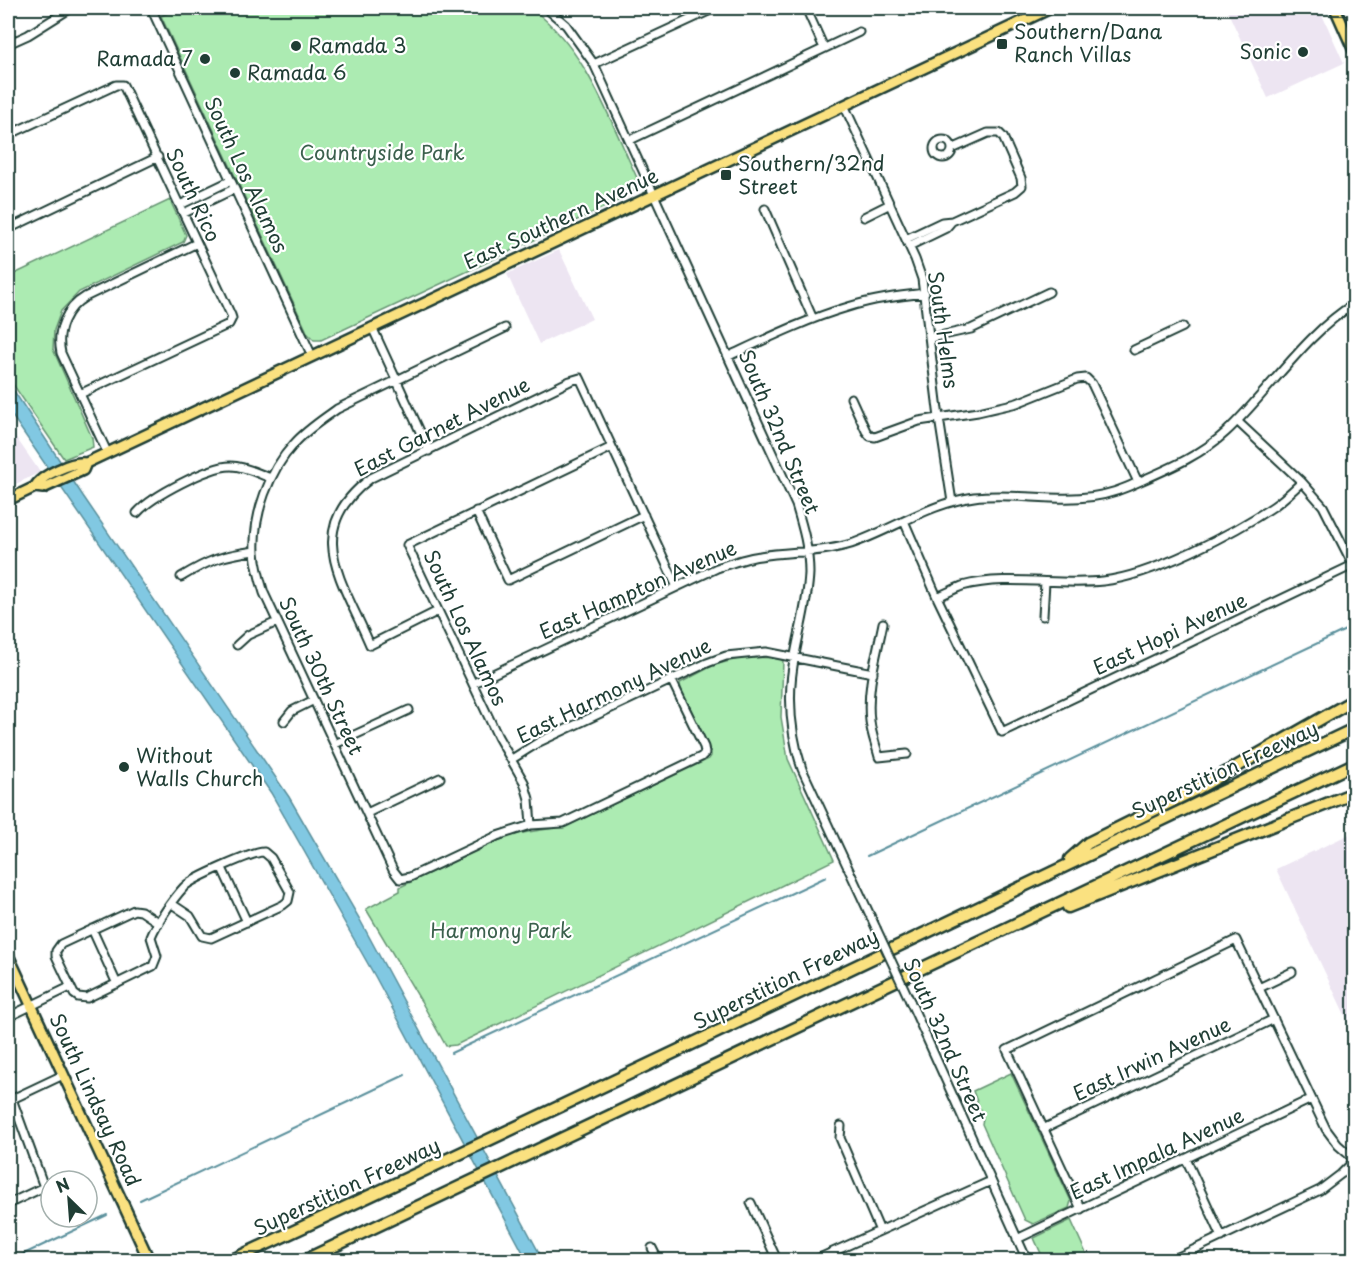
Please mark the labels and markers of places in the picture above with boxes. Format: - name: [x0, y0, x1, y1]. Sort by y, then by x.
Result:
- place label: Southern/Dana Ranch Villas: [1014, 16, 1163, 69]
- place label: Ramada 3: [308, 30, 407, 60]
- place label: Sonic: [1239, 36, 1291, 66]
- marker: Southern/Dana Ranch Villas: [995, 37, 1009, 51]
- marker: Ramada 3: [289, 39, 303, 53]
- place label: Ramada 7: [96, 43, 193, 73]
- marker: Sonic: [1296, 45, 1310, 59]
- marker: Ramada 7: [198, 52, 212, 66]
- place label: Ramada 6: [247, 57, 347, 87]
- marker: Ramada 6: [228, 66, 242, 80]
- place label: Southern/32nd Street: [738, 148, 884, 201]
- marker: Southern/32nd Street: [719, 168, 733, 182]
- place label: Without Walls Church: [136, 740, 263, 793]
- marker: Without Walls Church: [117, 760, 131, 774]

